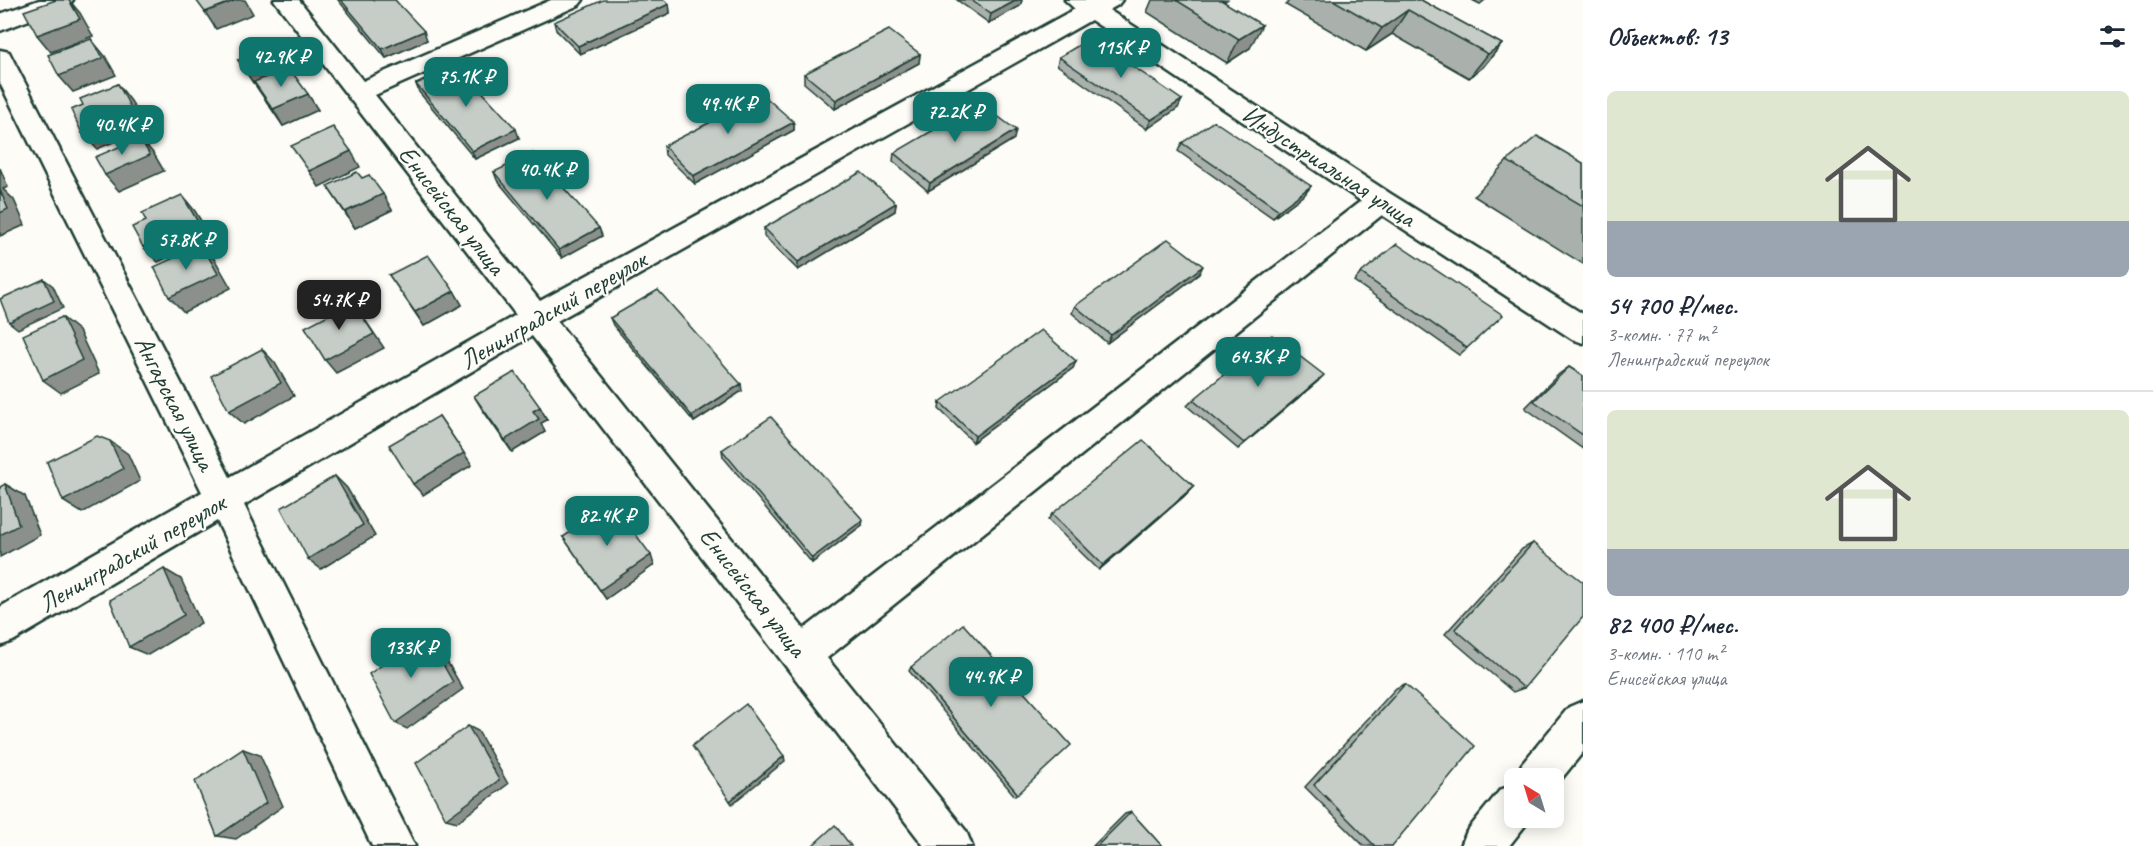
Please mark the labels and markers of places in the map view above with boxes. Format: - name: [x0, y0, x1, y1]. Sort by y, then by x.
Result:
- pin: 115K ₽: [1072, 28, 1170, 79]
- pin: 42.9K ₽: [226, 37, 336, 88]
- pin: 75.1K ₽: [411, 57, 521, 108]
- pin: 49.4K ₽: [673, 84, 783, 135]
- pin: 72.2K ₽: [900, 92, 1010, 143]
- pin: 40.4K ₽: [67, 105, 177, 156]
- pin: 40.4K ₽: [492, 150, 602, 201]
- pin: 57.8K ₽: [131, 220, 241, 271]
- pin: 54.7K ₽: [284, 280, 394, 331]
- pin: 64.3K ₽: [1203, 337, 1313, 388]
- pin: 82.4K ₽: [552, 496, 662, 547]
- pin: 133K ₽: [362, 628, 460, 679]
- pin: 44.9K ₽: [936, 657, 1046, 708]

